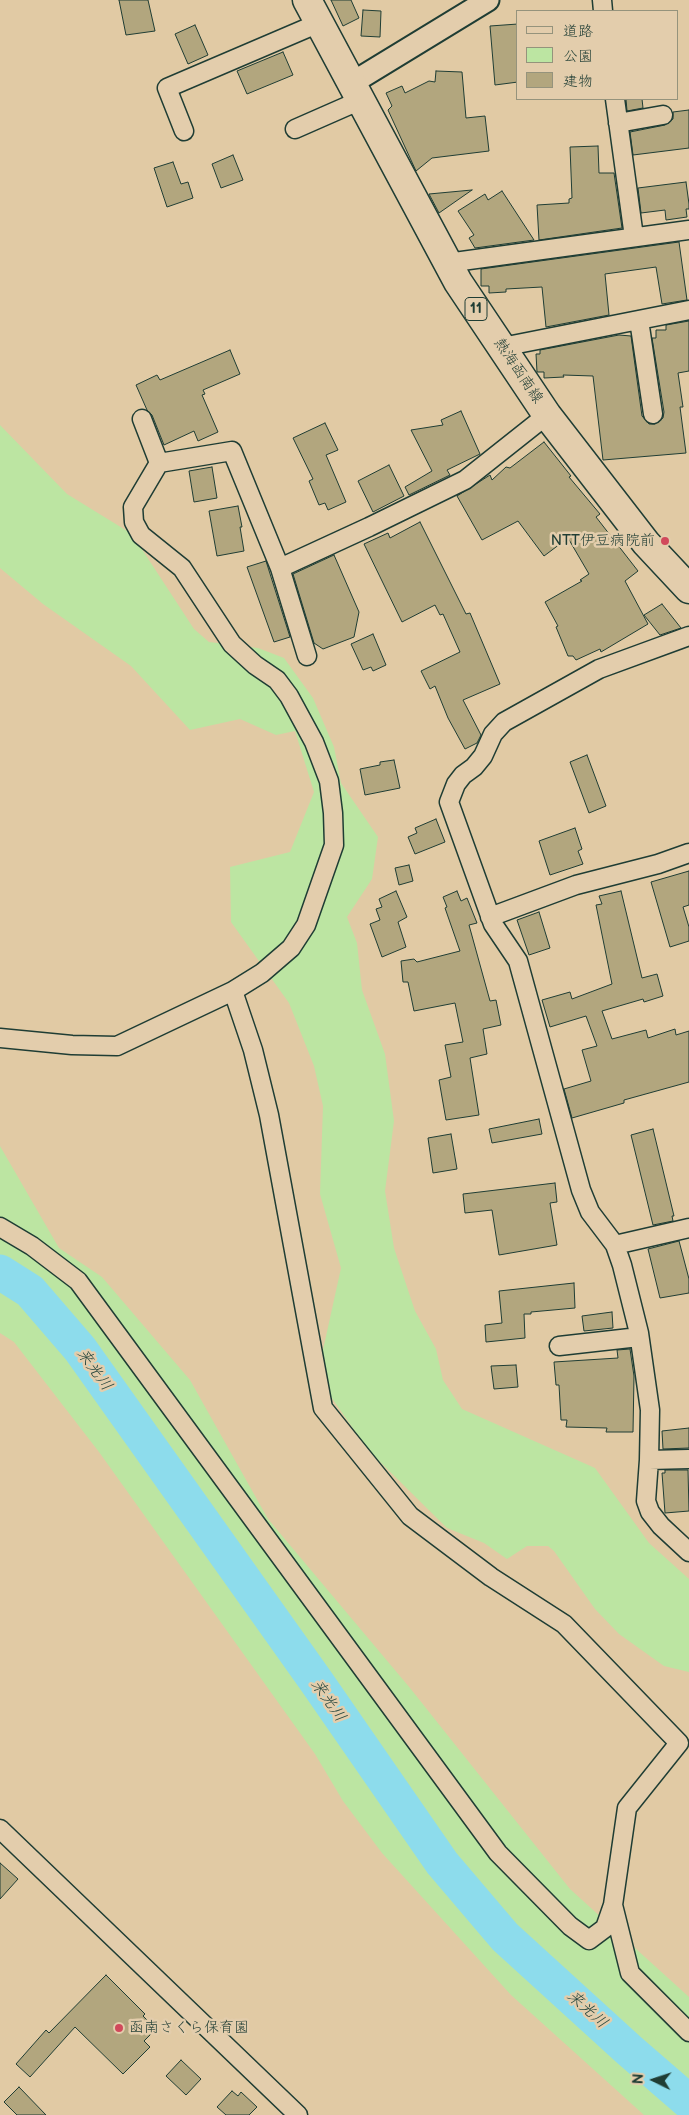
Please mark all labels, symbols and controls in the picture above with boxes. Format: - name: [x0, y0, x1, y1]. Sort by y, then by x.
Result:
- legend: [516, 10, 679, 100]
- text: 道路: [563, 22, 593, 41]
- text: 公園: [563, 47, 593, 66]
- text: 建物: [563, 72, 593, 91]
- road number: 11: [465, 298, 487, 320]
- street label: 熱海函南線: [490, 335, 546, 407]
- place label: NTT伊豆病院前: [551, 532, 655, 550]
- marker: NTT伊豆病院前: [659, 535, 671, 547]
- water label: 来光川: [72, 1345, 116, 1395]
- water label: 来光川: [306, 1676, 350, 1726]
- water label: 来光川: [563, 1987, 611, 2033]
- place label: 函南さくら保育園: [129, 2019, 249, 2037]
- marker: 函南さくら保育園: [113, 2022, 125, 2034]
- north arrow: [629, 2055, 679, 2105]
- text: N: [630, 2073, 647, 2085]

